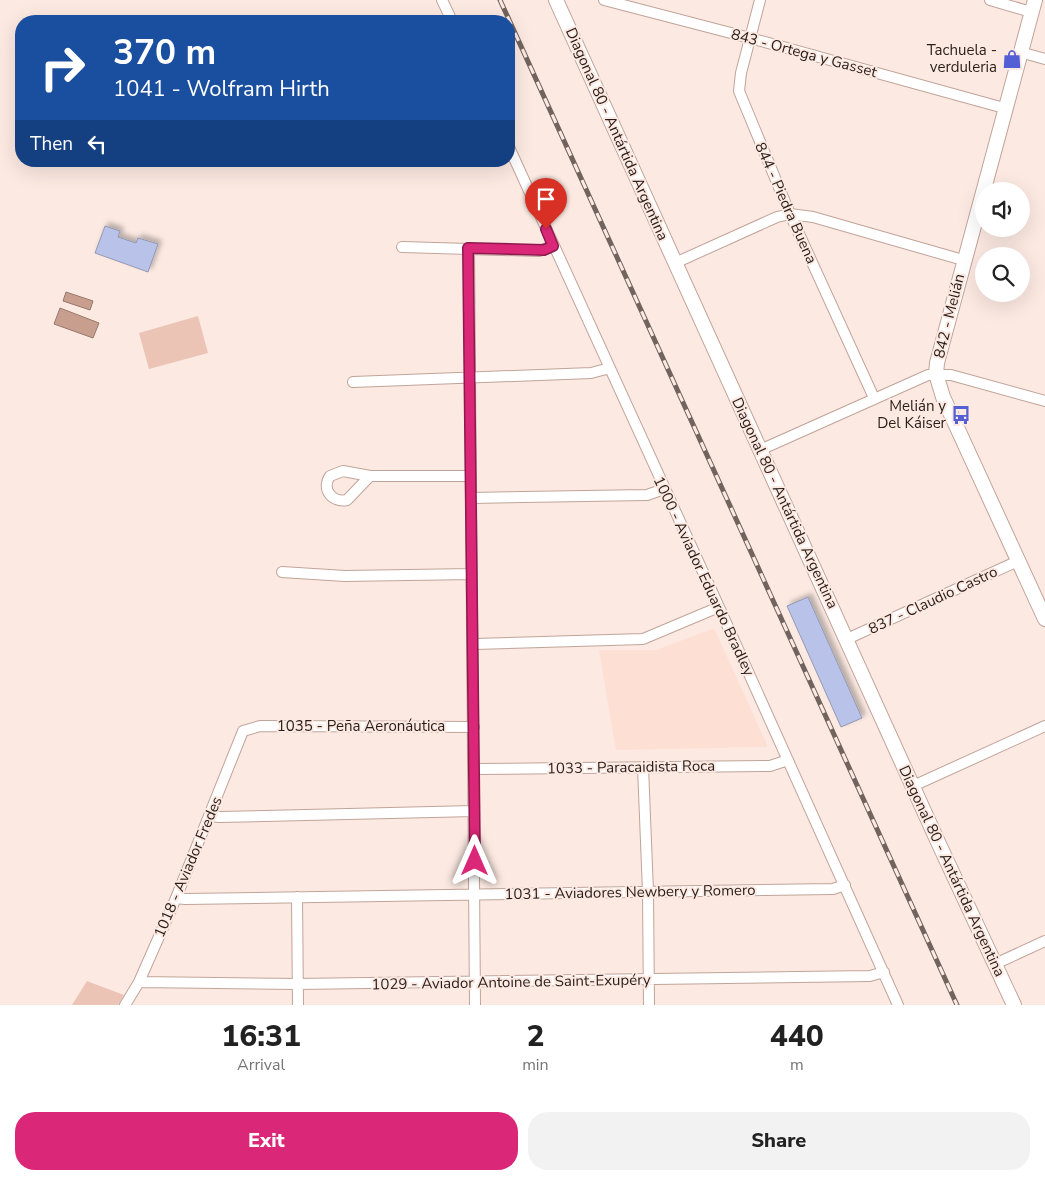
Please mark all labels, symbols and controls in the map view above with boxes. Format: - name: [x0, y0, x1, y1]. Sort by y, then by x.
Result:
- street label: Diagonal 80 - Antártida Argentina: [561, 24, 673, 244]
- street label: 843 - Ortega y Gasset: [729, 24, 880, 82]
- text: 370 m: [113, 29, 216, 76]
- icon: right: [30, 35, 95, 100]
- place label: Tachuela - verduleria: [927, 40, 997, 77]
- shop icon: Tachuela - verduleria: [1001, 48, 1023, 70]
- text: 1041 - Wolfram Hirth: [113, 74, 330, 104]
- icon: left: [83, 130, 111, 158]
- text: Then: [30, 131, 73, 157]
- street label: 844 - Piedra Buena: [750, 139, 822, 267]
- pin: [525, 178, 567, 229]
- map controls: [975, 182, 1030, 302]
- button: sound: [975, 182, 1030, 237]
- icon: arrive: [532, 185, 560, 213]
- button: search: [975, 247, 1030, 302]
- street label: 842 - Melián: [929, 272, 969, 360]
- street label: Diagonal 80 - Antártida Argentina: [727, 394, 843, 612]
- place label: Melián y Del Káiser: [877, 396, 947, 433]
- bus stop icon: Melián y Del Káiser: [950, 404, 972, 426]
- street label: 1000 - Aviador Eduardo Bradley: [649, 473, 759, 679]
- street label: 837 - Claudio Castro: [865, 561, 1001, 639]
- street label: 1035 - Peña Aeronáutica: [277, 716, 445, 736]
- street label: 1033 - Paracaidista Roca: [547, 756, 715, 778]
- street label: Diagonal 80 - Antártida Argentina: [894, 762, 1010, 980]
- street label: 1018 - Aviador Fredes: [149, 793, 227, 941]
- position arrow: [448, 834, 500, 886]
- street label: 1031 - Aviadores Newbery y Romero: [504, 880, 756, 904]
- street label: 1029 - Aviador Antoine de Saint-Exupéry: [371, 970, 651, 994]
- text: 16:31: [221, 1016, 301, 1057]
- text: 2: [526, 1016, 544, 1057]
- text: 440: [770, 1016, 824, 1057]
- text: Arrival: [237, 1054, 285, 1076]
- text: min: [522, 1054, 549, 1076]
- text: m: [790, 1054, 804, 1076]
- button: Exit: [15, 1112, 518, 1170]
- button: Share: [528, 1112, 1030, 1170]

